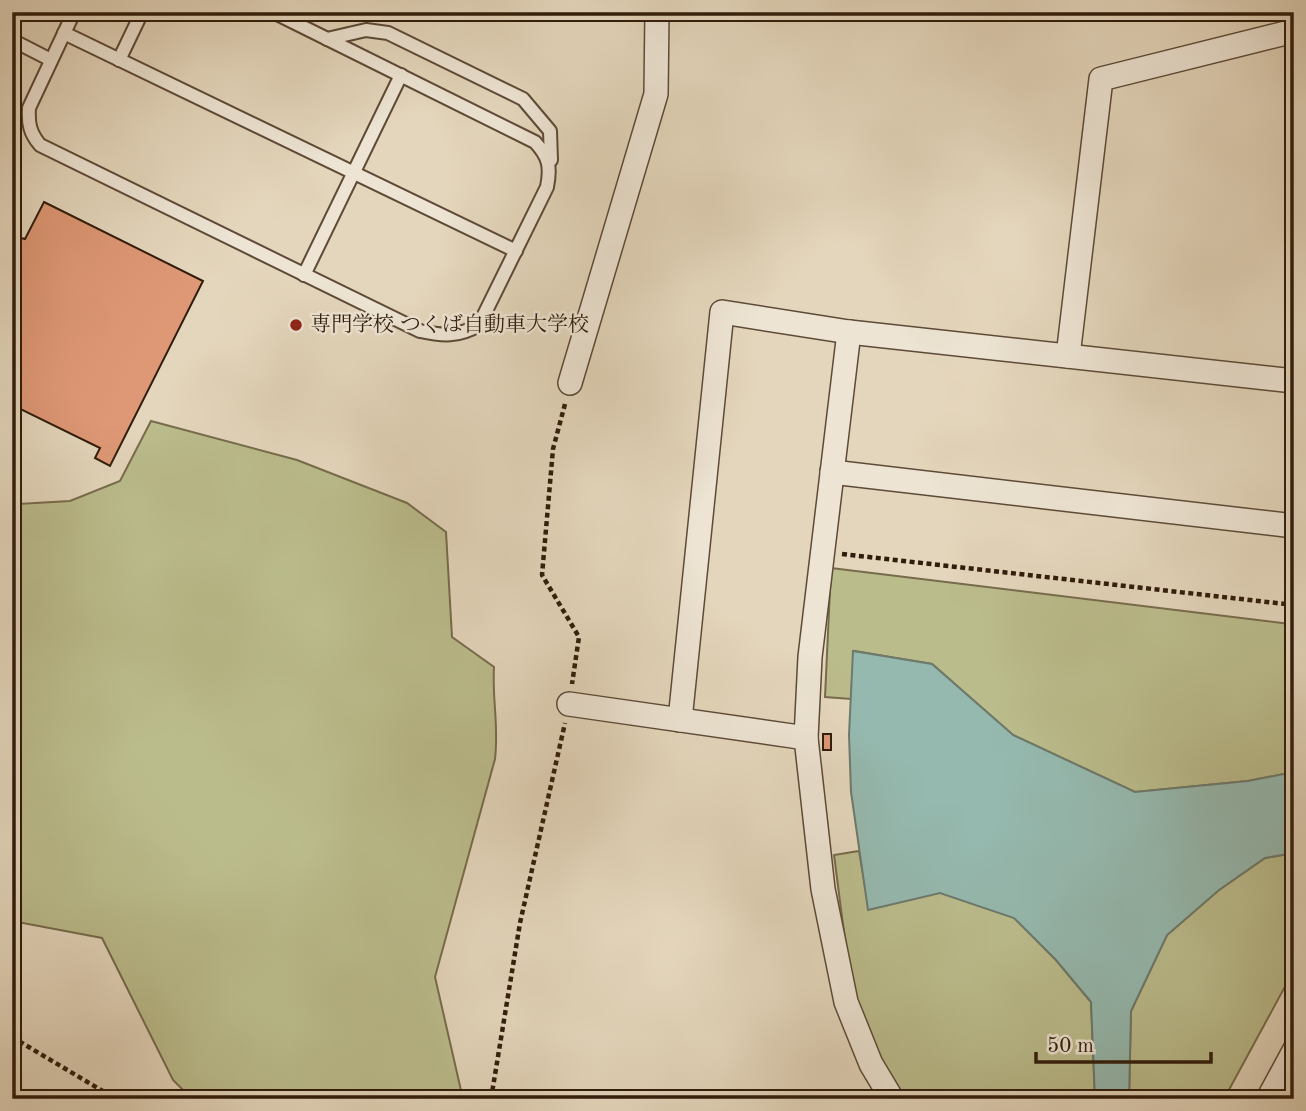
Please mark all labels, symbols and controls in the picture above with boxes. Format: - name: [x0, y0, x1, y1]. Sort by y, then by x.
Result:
- place label: 専門学校 つくば自動車大学校: [310, 313, 589, 336]
- marker: 専門学校 つくば自動車大学校: [288, 317, 304, 333]
- scale bar: [1036, 1020, 1212, 1064]
- text: 50 m: [1047, 1036, 1094, 1057]

